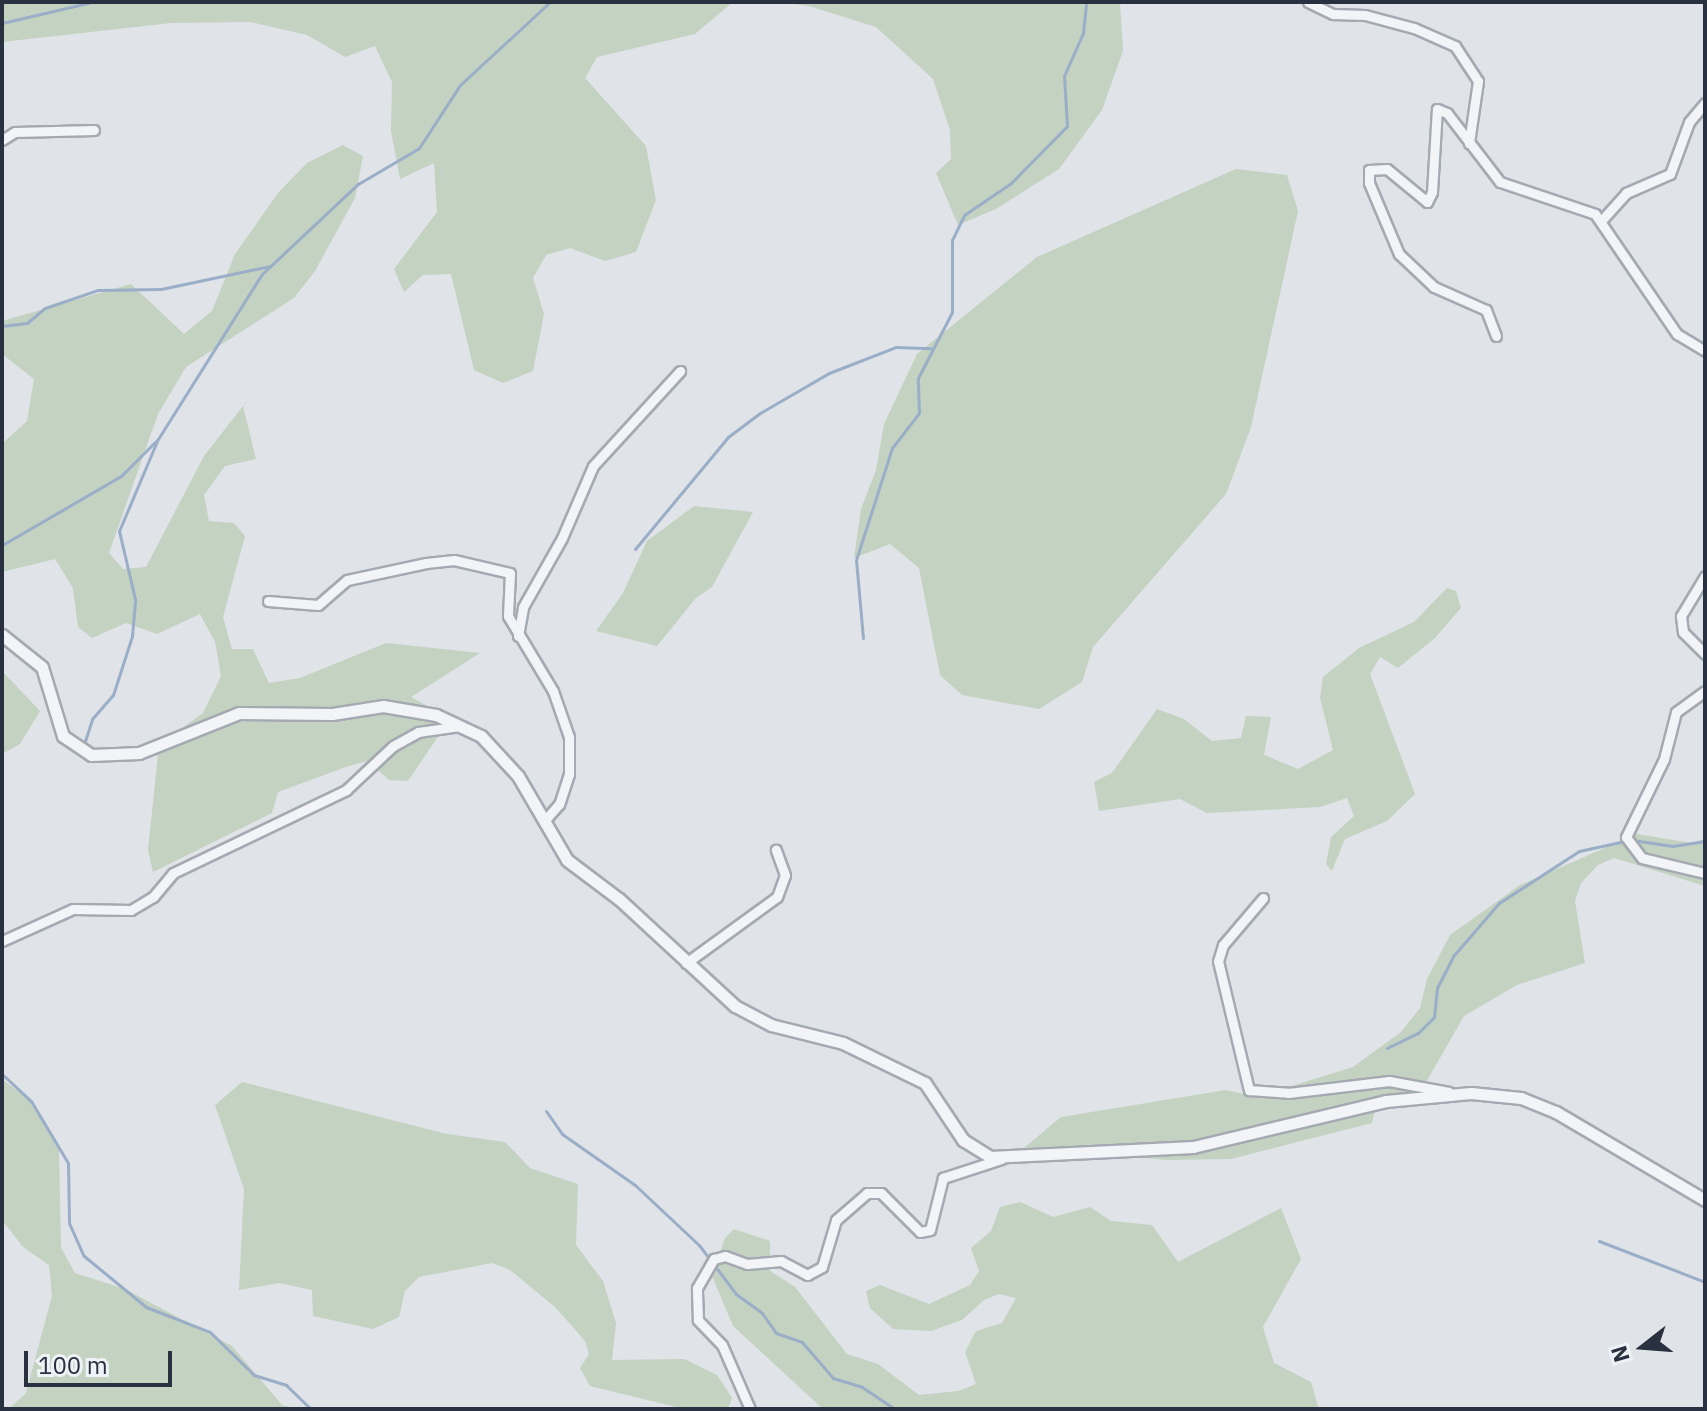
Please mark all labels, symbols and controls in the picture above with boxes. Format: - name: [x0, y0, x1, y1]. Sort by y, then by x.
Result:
- north arrow: [1603, 1307, 1683, 1387]
- scale bar: [28, 1335, 176, 1385]
- text: N: [1603, 1342, 1636, 1366]
- text: 100 m: [38, 1349, 108, 1381]

